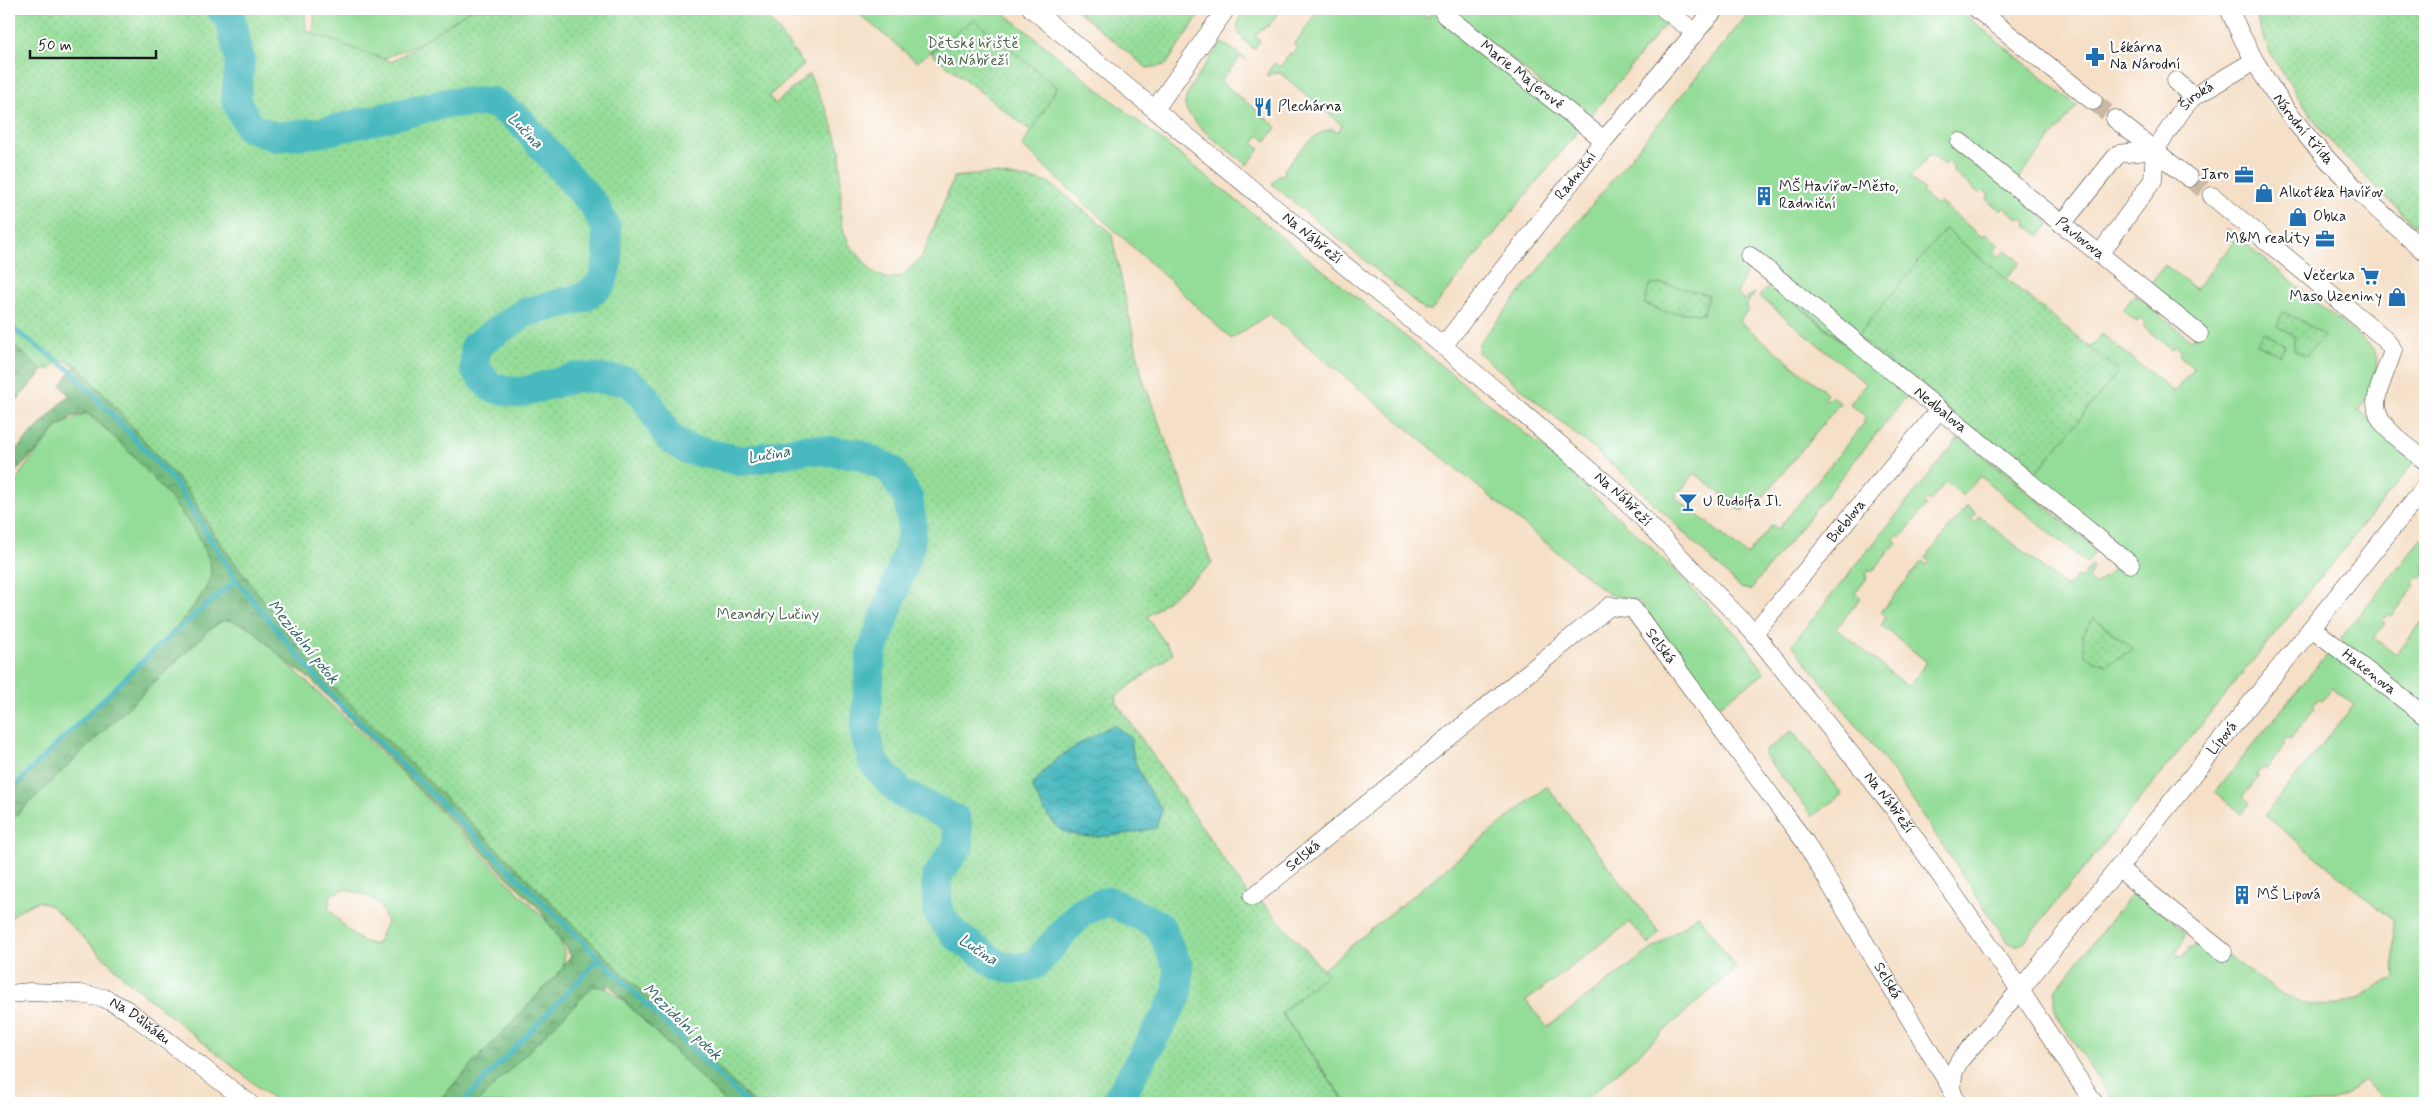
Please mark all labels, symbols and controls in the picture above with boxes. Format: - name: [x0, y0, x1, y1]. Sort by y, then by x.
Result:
- scale bar: [30, 28, 156, 60]
- park label: Dětské hřiště Na Nábřeží: [927, 34, 1019, 71]
- text: 50 m: [38, 36, 72, 56]
- street label: Marie Majerové: [1476, 36, 1568, 114]
- place label: Lékárna Na Národní: [2110, 38, 2181, 75]
- pharmacy icon: Lékárna Na Národní: [2084, 46, 2106, 68]
- street label: Široká: [2175, 77, 2218, 115]
- street label: Národní třída: [2268, 90, 2338, 170]
- restaurant icon: Plechárna: [1252, 96, 1274, 118]
- place label: Plechárna: [1278, 97, 1342, 117]
- water label: Lučina: [503, 109, 548, 154]
- street label: Radniční: [1551, 147, 1601, 204]
- office icon: Jaro: [2233, 164, 2255, 186]
- place label: Jaro: [2201, 165, 2229, 185]
- place label: MŠ Havířov-Město, Radniční: [1779, 177, 1899, 214]
- shop icon: Alkotéka Havířov: [2253, 182, 2275, 204]
- place label: Alkotéka Havířov: [2279, 183, 2383, 203]
- building icon: MŠ Havířov-Město, Radniční: [1753, 185, 1775, 207]
- shop icon: Obka: [2287, 206, 2309, 228]
- place label: Obka: [2313, 207, 2346, 227]
- street label: Na Nábřeží: [1278, 208, 1346, 269]
- street label: Pavlovova: [2051, 213, 2109, 264]
- office icon: M&M reality: [2314, 228, 2336, 250]
- place label: M&M reality: [2226, 229, 2310, 249]
- supermarket icon: Večerka: [2359, 265, 2381, 287]
- place label: Večerka: [2303, 266, 2355, 286]
- shop icon: Maso Uzeniny: [2386, 286, 2408, 308]
- place label: Maso Uzeniny: [2290, 287, 2382, 307]
- street label: Nedbalova: [1910, 383, 1971, 438]
- water label: Lučina: [746, 441, 792, 469]
- street label: Na Nábřeží: [1590, 468, 1656, 532]
- bar icon: U Rudolfa II.: [1677, 491, 1699, 513]
- place label: U Rudolfa II.: [1703, 492, 1782, 512]
- street label: Bieblova: [1823, 495, 1871, 547]
- water label: Mezidolní potok: [263, 596, 343, 688]
- park label: Meandry Lučiny: [717, 605, 820, 625]
- street label: Selská: [1641, 624, 1680, 668]
- street label: Hakenova: [2337, 645, 2400, 700]
- street label: Lípová: [2203, 717, 2242, 760]
- street label: Na Nábřeží: [1859, 768, 1918, 838]
- street label: Selská: [1282, 836, 1325, 876]
- building icon: MŠ Lipová: [2231, 884, 2253, 906]
- place label: MŠ Lipová: [2257, 885, 2321, 905]
- water label: Lučina: [954, 930, 1002, 971]
- street label: Selská: [1869, 959, 1906, 1003]
- water label: Mezidolní potok: [638, 979, 726, 1065]
- street label: Na Důlňáku: [106, 993, 174, 1049]

